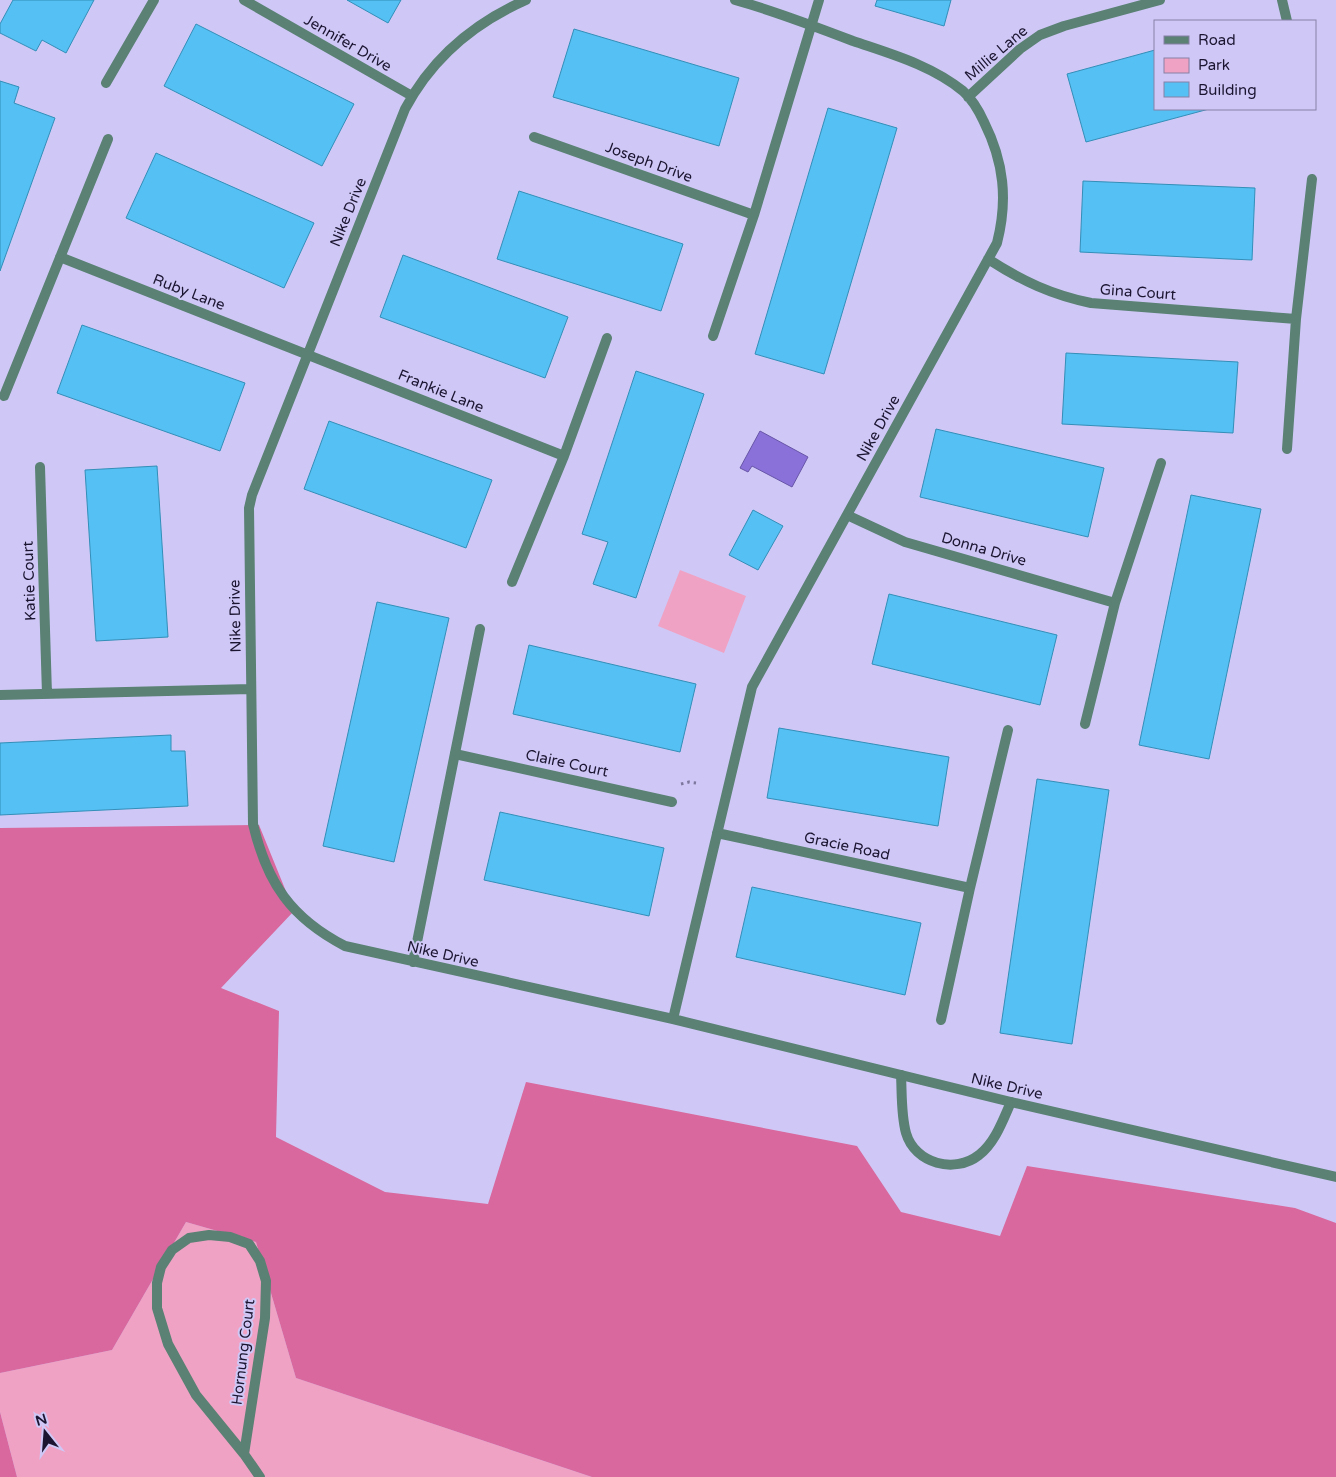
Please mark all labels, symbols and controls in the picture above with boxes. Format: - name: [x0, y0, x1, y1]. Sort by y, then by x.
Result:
- street label: Jennifer Drive: [301, 11, 395, 75]
- legend: [1154, 20, 1316, 110]
- street label: Millie Lane: [961, 22, 1031, 84]
- text: Road: [1198, 31, 1236, 49]
- text: Park: [1198, 56, 1230, 74]
- text: Building: [1198, 81, 1257, 99]
- street label: Joseph Drive: [603, 138, 695, 186]
- street label: Nike Drive: [326, 175, 370, 249]
- street label: Ruby Lane: [150, 270, 228, 314]
- street label: Gina Court: [1099, 280, 1177, 304]
- street label: Frankie Lane: [395, 366, 487, 416]
- street label: Nike Drive: [852, 392, 904, 464]
- street label: Donna Drive: [939, 528, 1029, 570]
- street label: Katie Court: [19, 540, 39, 621]
- street label: Nike Drive: [225, 579, 245, 653]
- street label: Claire Court: [524, 745, 610, 781]
- street label: Gracie Road: [802, 828, 892, 864]
- street label: Nike Drive: [405, 937, 481, 971]
- street label: Nike Drive: [969, 1069, 1045, 1103]
- street label: Hornung Court: [228, 1298, 258, 1406]
- north arrow: [20, 1407, 70, 1457]
- text: N: [33, 1410, 49, 1430]

